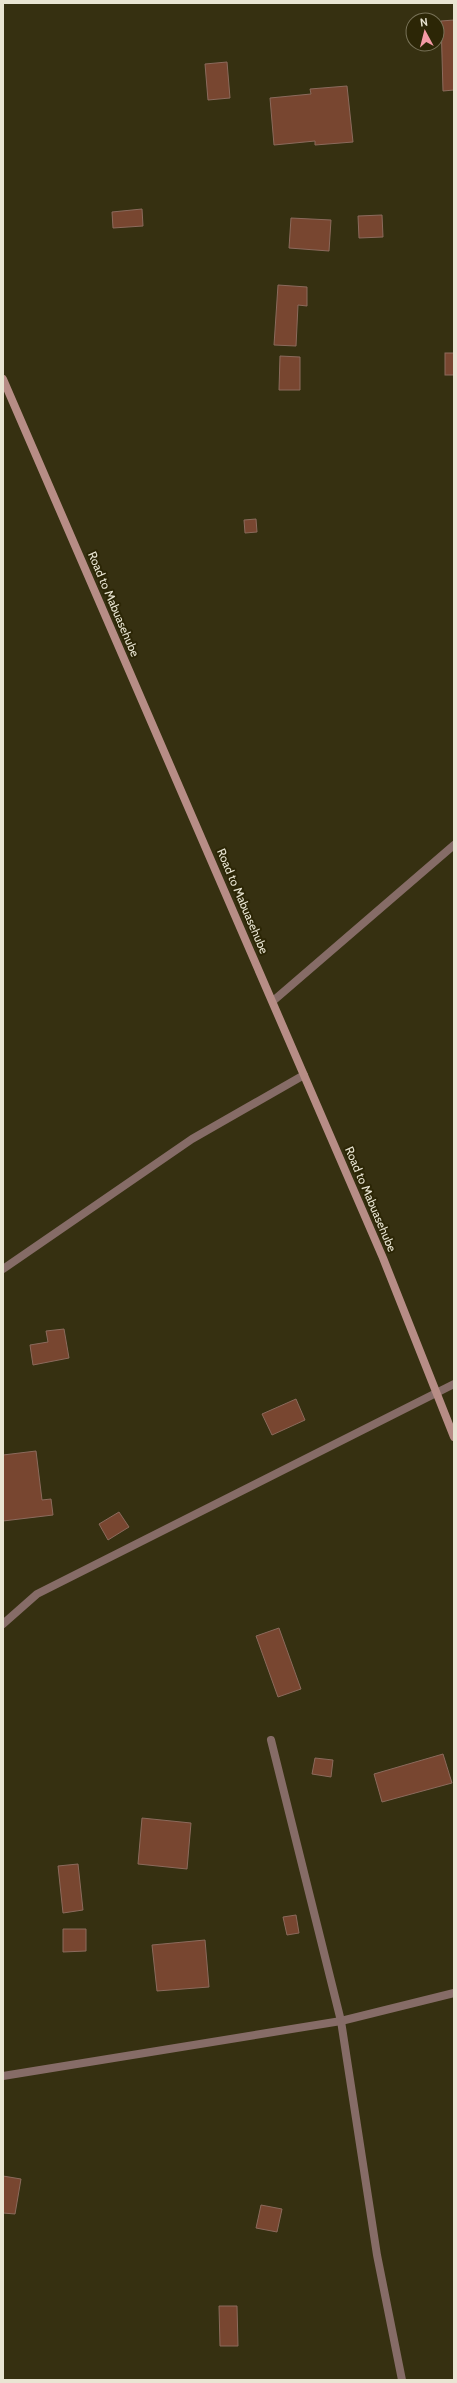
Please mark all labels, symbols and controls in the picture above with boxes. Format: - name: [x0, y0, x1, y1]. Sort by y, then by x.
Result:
- north arrow: [405, 12, 445, 52]
- text: N: [419, 15, 428, 29]
- street label: Road to Mabuasehube: [85, 549, 143, 659]
- street label: Road to Mabuasehube: [214, 846, 272, 956]
- street label: Road to Mabuasehube: [342, 1144, 400, 1254]

